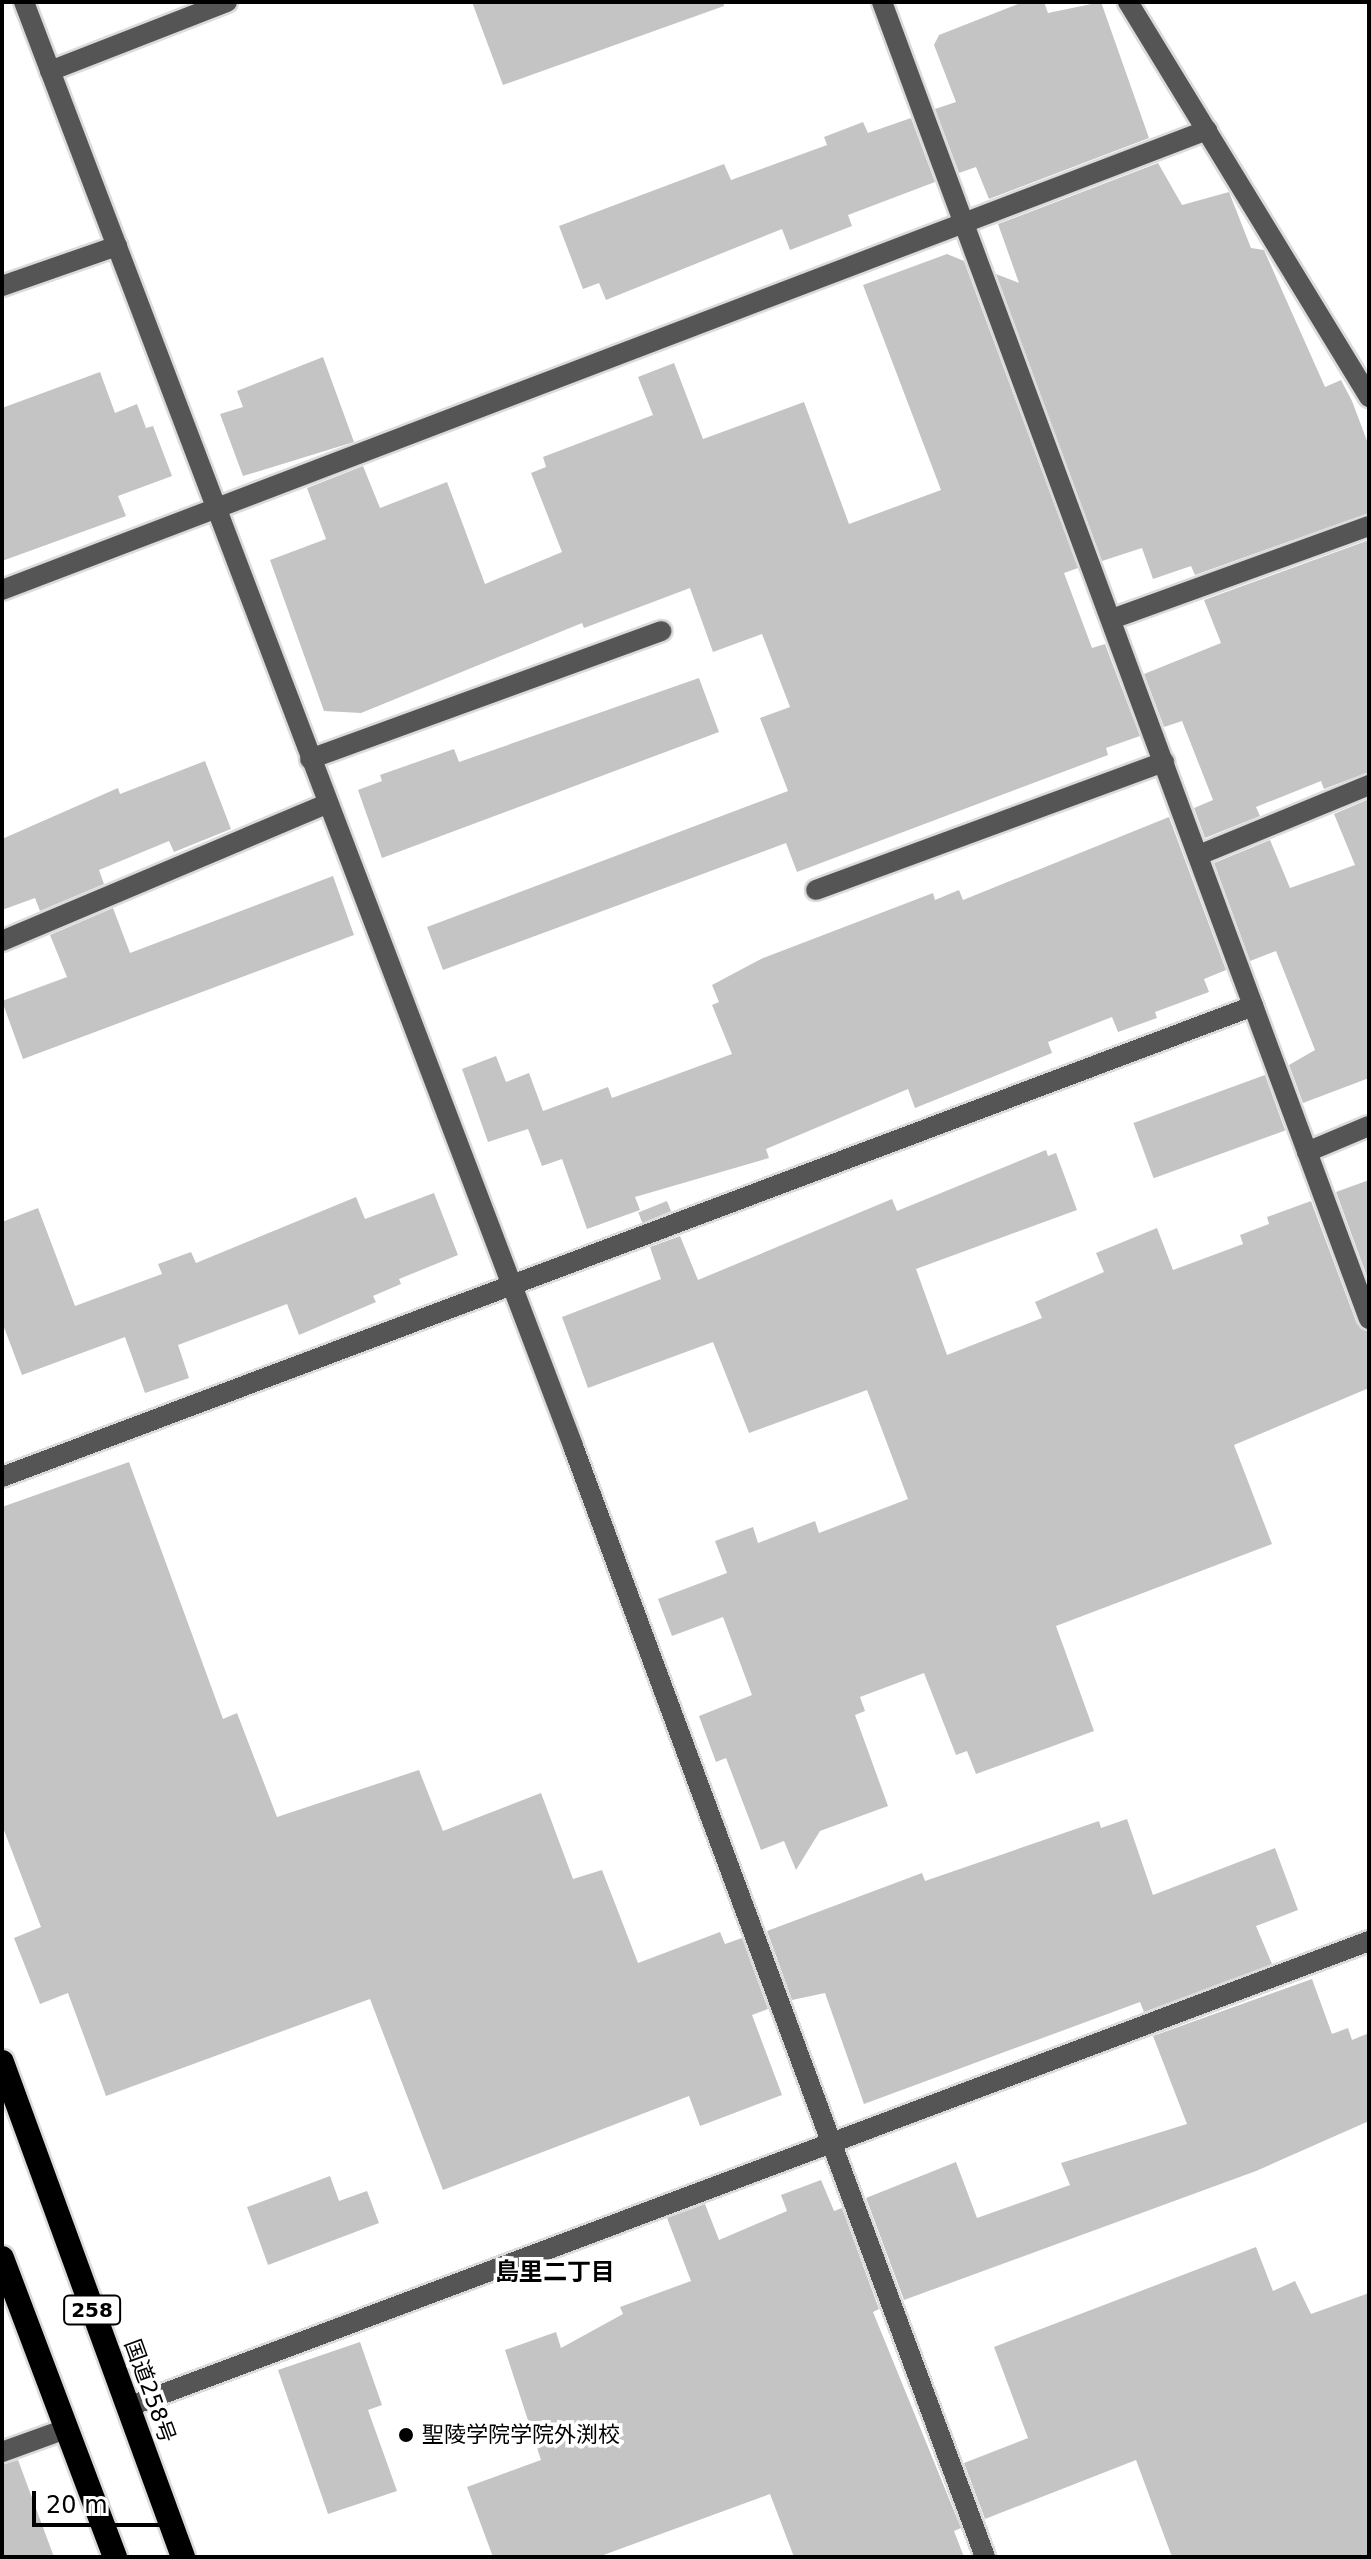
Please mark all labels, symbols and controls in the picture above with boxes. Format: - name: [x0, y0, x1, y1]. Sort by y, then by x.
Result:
- district label: 島里二丁目: [495, 2259, 615, 2287]
- road number: 258: [62, 2294, 122, 2326]
- street label: 国道258号: [119, 2336, 181, 2446]
- place label: 聖陵学院学院外渕校: [422, 2422, 620, 2448]
- marker: 聖陵学院学院外渕校: [397, 2426, 415, 2444]
- scale bar: [36, 2475, 172, 2525]
- text: 20 m: [46, 2491, 108, 2519]

